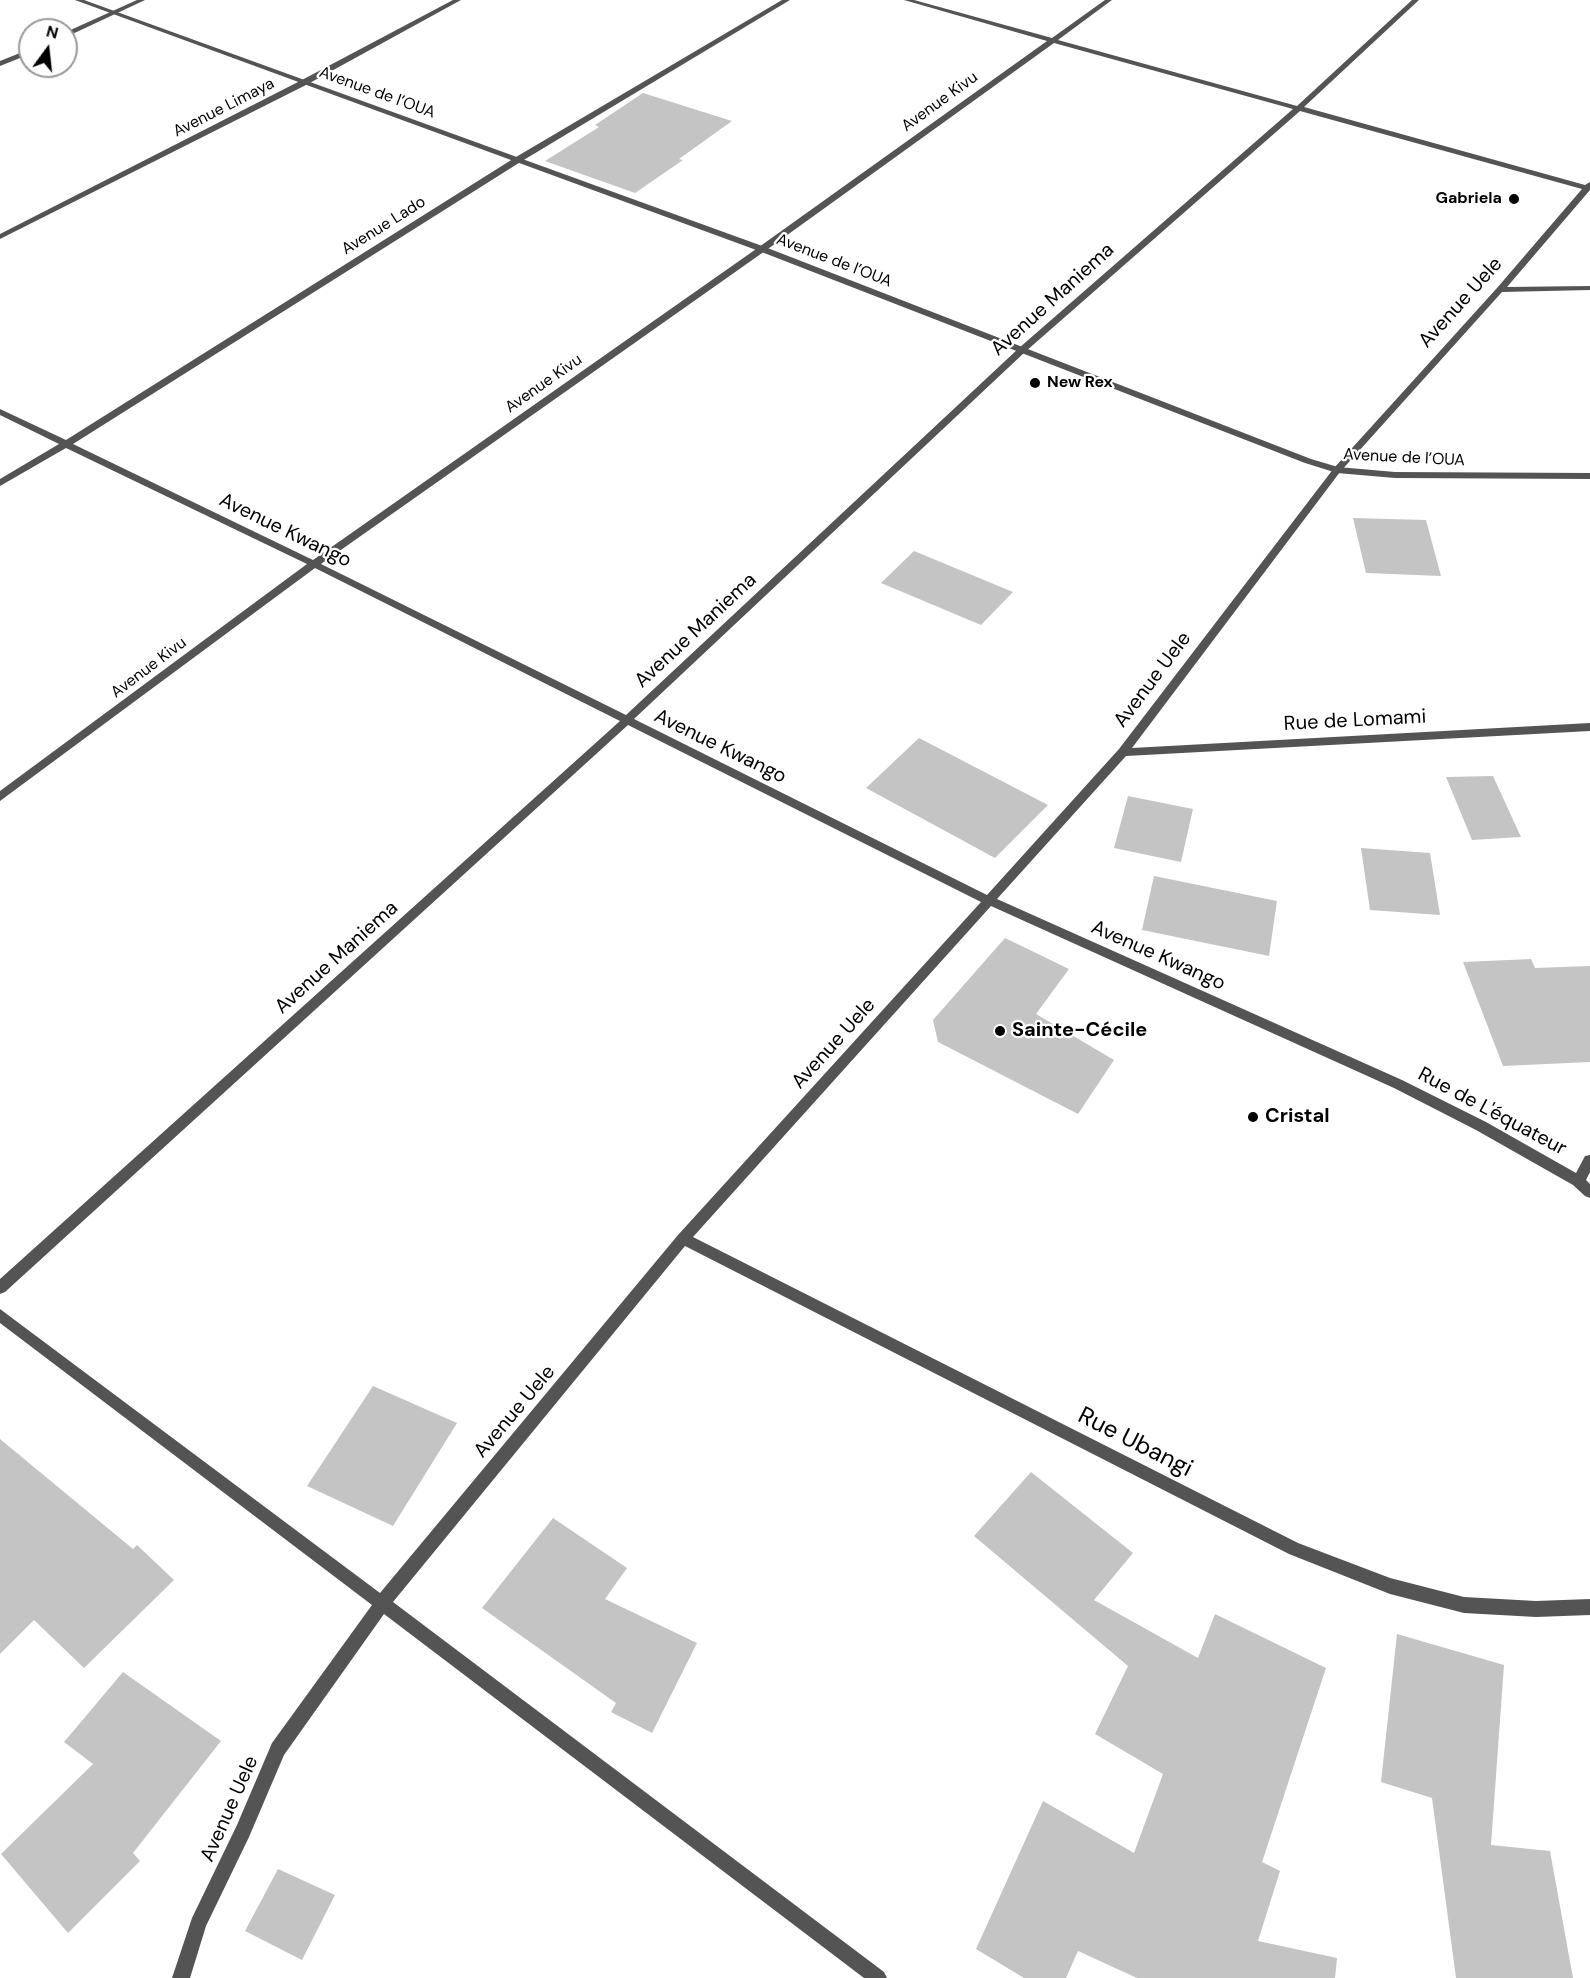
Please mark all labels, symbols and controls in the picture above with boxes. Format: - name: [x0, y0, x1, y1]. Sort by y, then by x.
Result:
- north arrow: [18, 18, 78, 78]
- text: N: [44, 20, 61, 44]
- street label: Avenue de l’OUA: [316, 63, 438, 123]
- street label: Avenue Kivu: [898, 68, 982, 136]
- street label: Avenue Limaya: [170, 74, 278, 142]
- place label: Gabriela: [1435, 189, 1502, 209]
- marker: Gabriela: [1507, 192, 1521, 206]
- street label: Avenue Lado: [339, 193, 429, 259]
- street label: Avenue de l’OUA: [774, 230, 894, 292]
- street label: Avenue Maniema: [987, 238, 1119, 362]
- street label: Avenue Uele: [1414, 253, 1508, 353]
- street label: Avenue Kivu: [502, 350, 586, 418]
- place label: New Rex: [1047, 373, 1113, 393]
- marker: New Rex: [1028, 376, 1042, 390]
- street label: Avenue de l’OUA: [1343, 445, 1465, 471]
- street label: Avenue Kwango: [215, 489, 355, 573]
- street label: Avenue Maniema: [630, 569, 762, 693]
- street label: Avenue Uele: [1109, 627, 1197, 733]
- street label: Avenue Kivu: [108, 633, 190, 703]
- street label: Avenue Kwango: [650, 705, 790, 789]
- street label: Rue de Lomami: [1283, 705, 1427, 737]
- street label: Avenue Maniema: [271, 896, 403, 1020]
- street label: Avenue Kwango: [1087, 916, 1229, 996]
- street label: Avenue Uele: [787, 994, 881, 1094]
- place label: Sainte-Cécile: [1012, 1019, 1147, 1043]
- marker: Sainte-Cécile: [993, 1024, 1007, 1038]
- street label: Rue de L'équateur: [1414, 1063, 1570, 1161]
- place label: Cristal: [1265, 1105, 1329, 1129]
- marker: Cristal: [1246, 1110, 1260, 1124]
- street label: Avenue Uele: [469, 1361, 561, 1463]
- street label: Rue Ubangi: [1073, 1402, 1197, 1484]
- street label: Avenue Uele: [196, 1752, 264, 1866]

